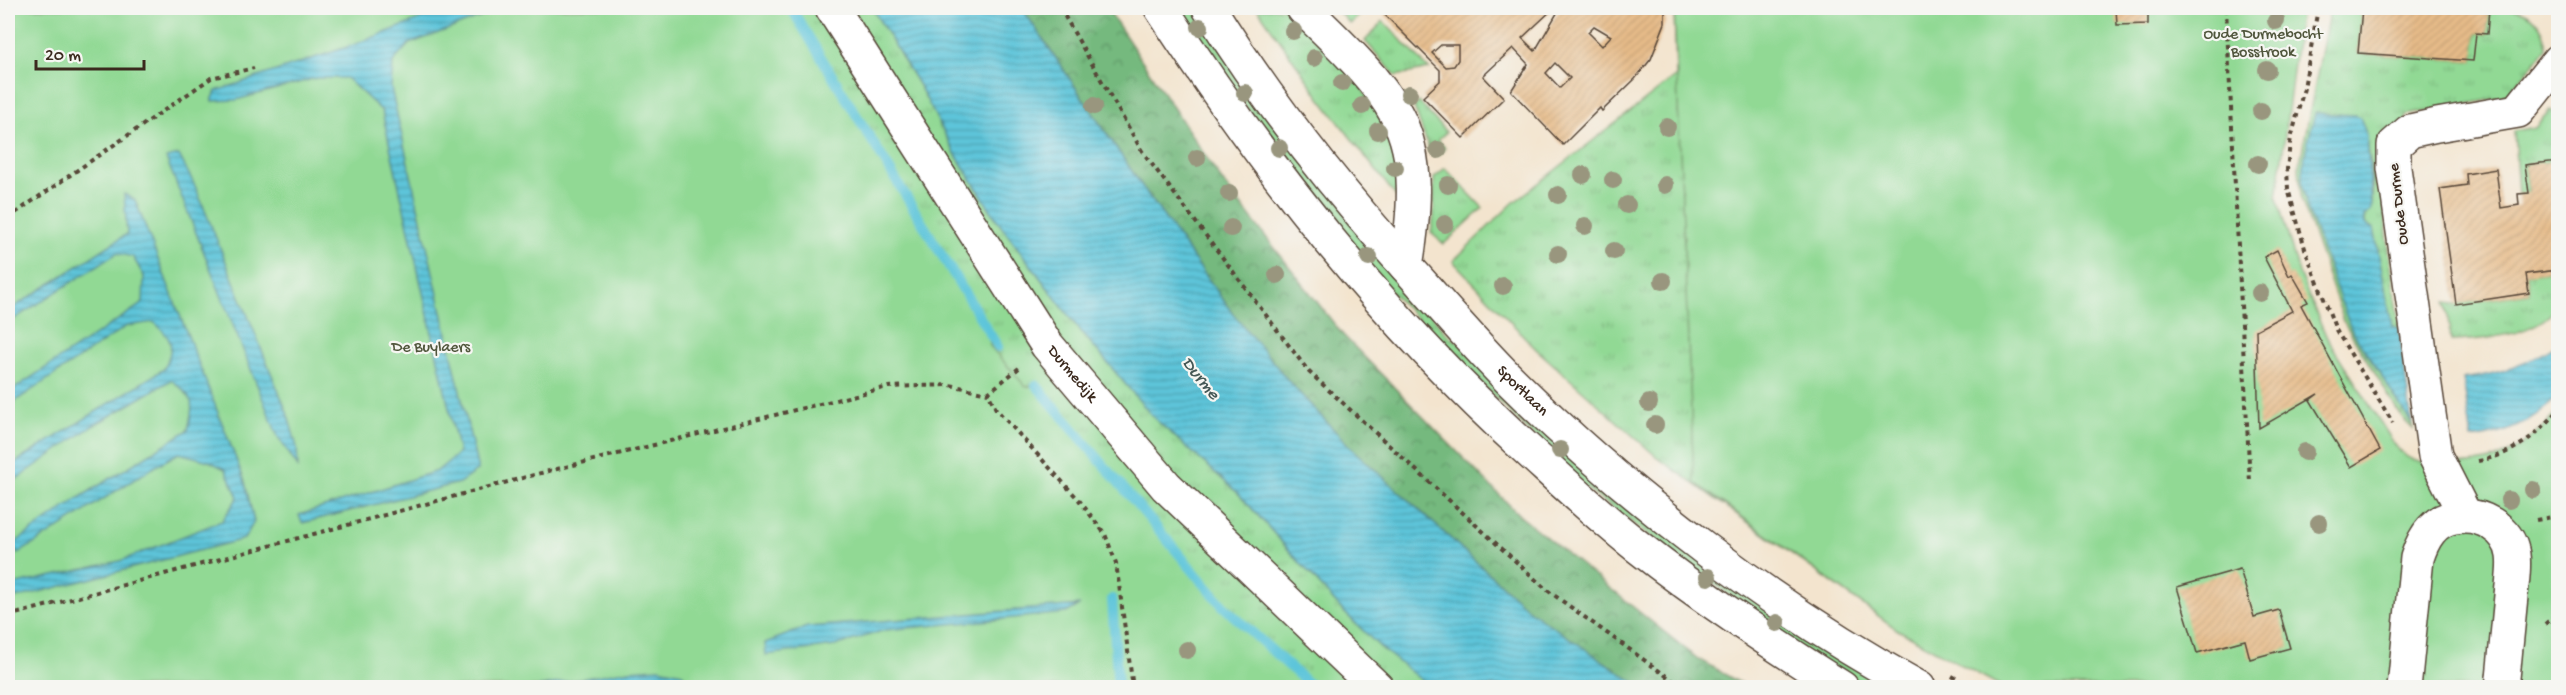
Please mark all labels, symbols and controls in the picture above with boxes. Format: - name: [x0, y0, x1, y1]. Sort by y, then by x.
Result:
- park label: Oude Durmebocht Bosstrook: [2203, 26, 2324, 63]
- scale bar: [36, 33, 144, 71]
- text: 20 m: [45, 46, 81, 67]
- street label: Oude Durme: [2385, 162, 2414, 246]
- park label: De Buylaers: [391, 339, 471, 358]
- street label: Durmedijk: [1042, 341, 1102, 408]
- water label: Durme: [1177, 353, 1224, 405]
- street label: Sportlaan: [1492, 362, 1552, 421]

